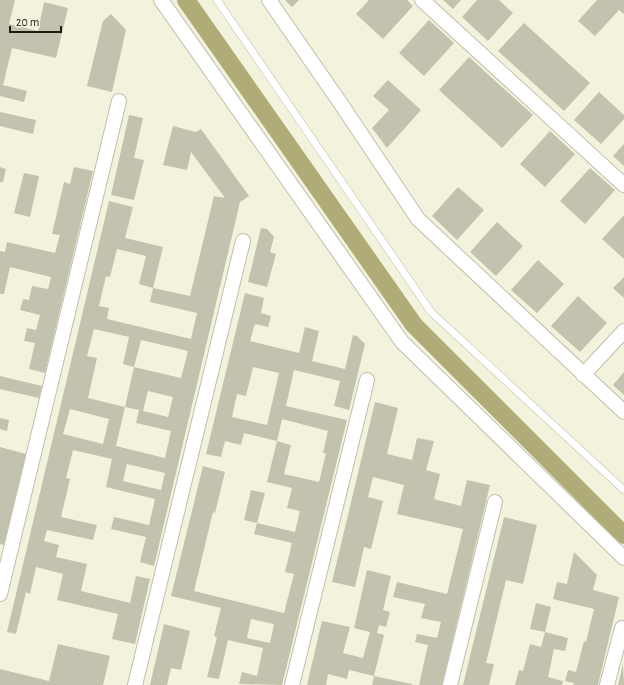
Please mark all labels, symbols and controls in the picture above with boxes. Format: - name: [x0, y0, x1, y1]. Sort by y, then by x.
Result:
- scale bar: [10, 8, 61, 34]
- text: 20 m: [16, 16, 39, 28]

